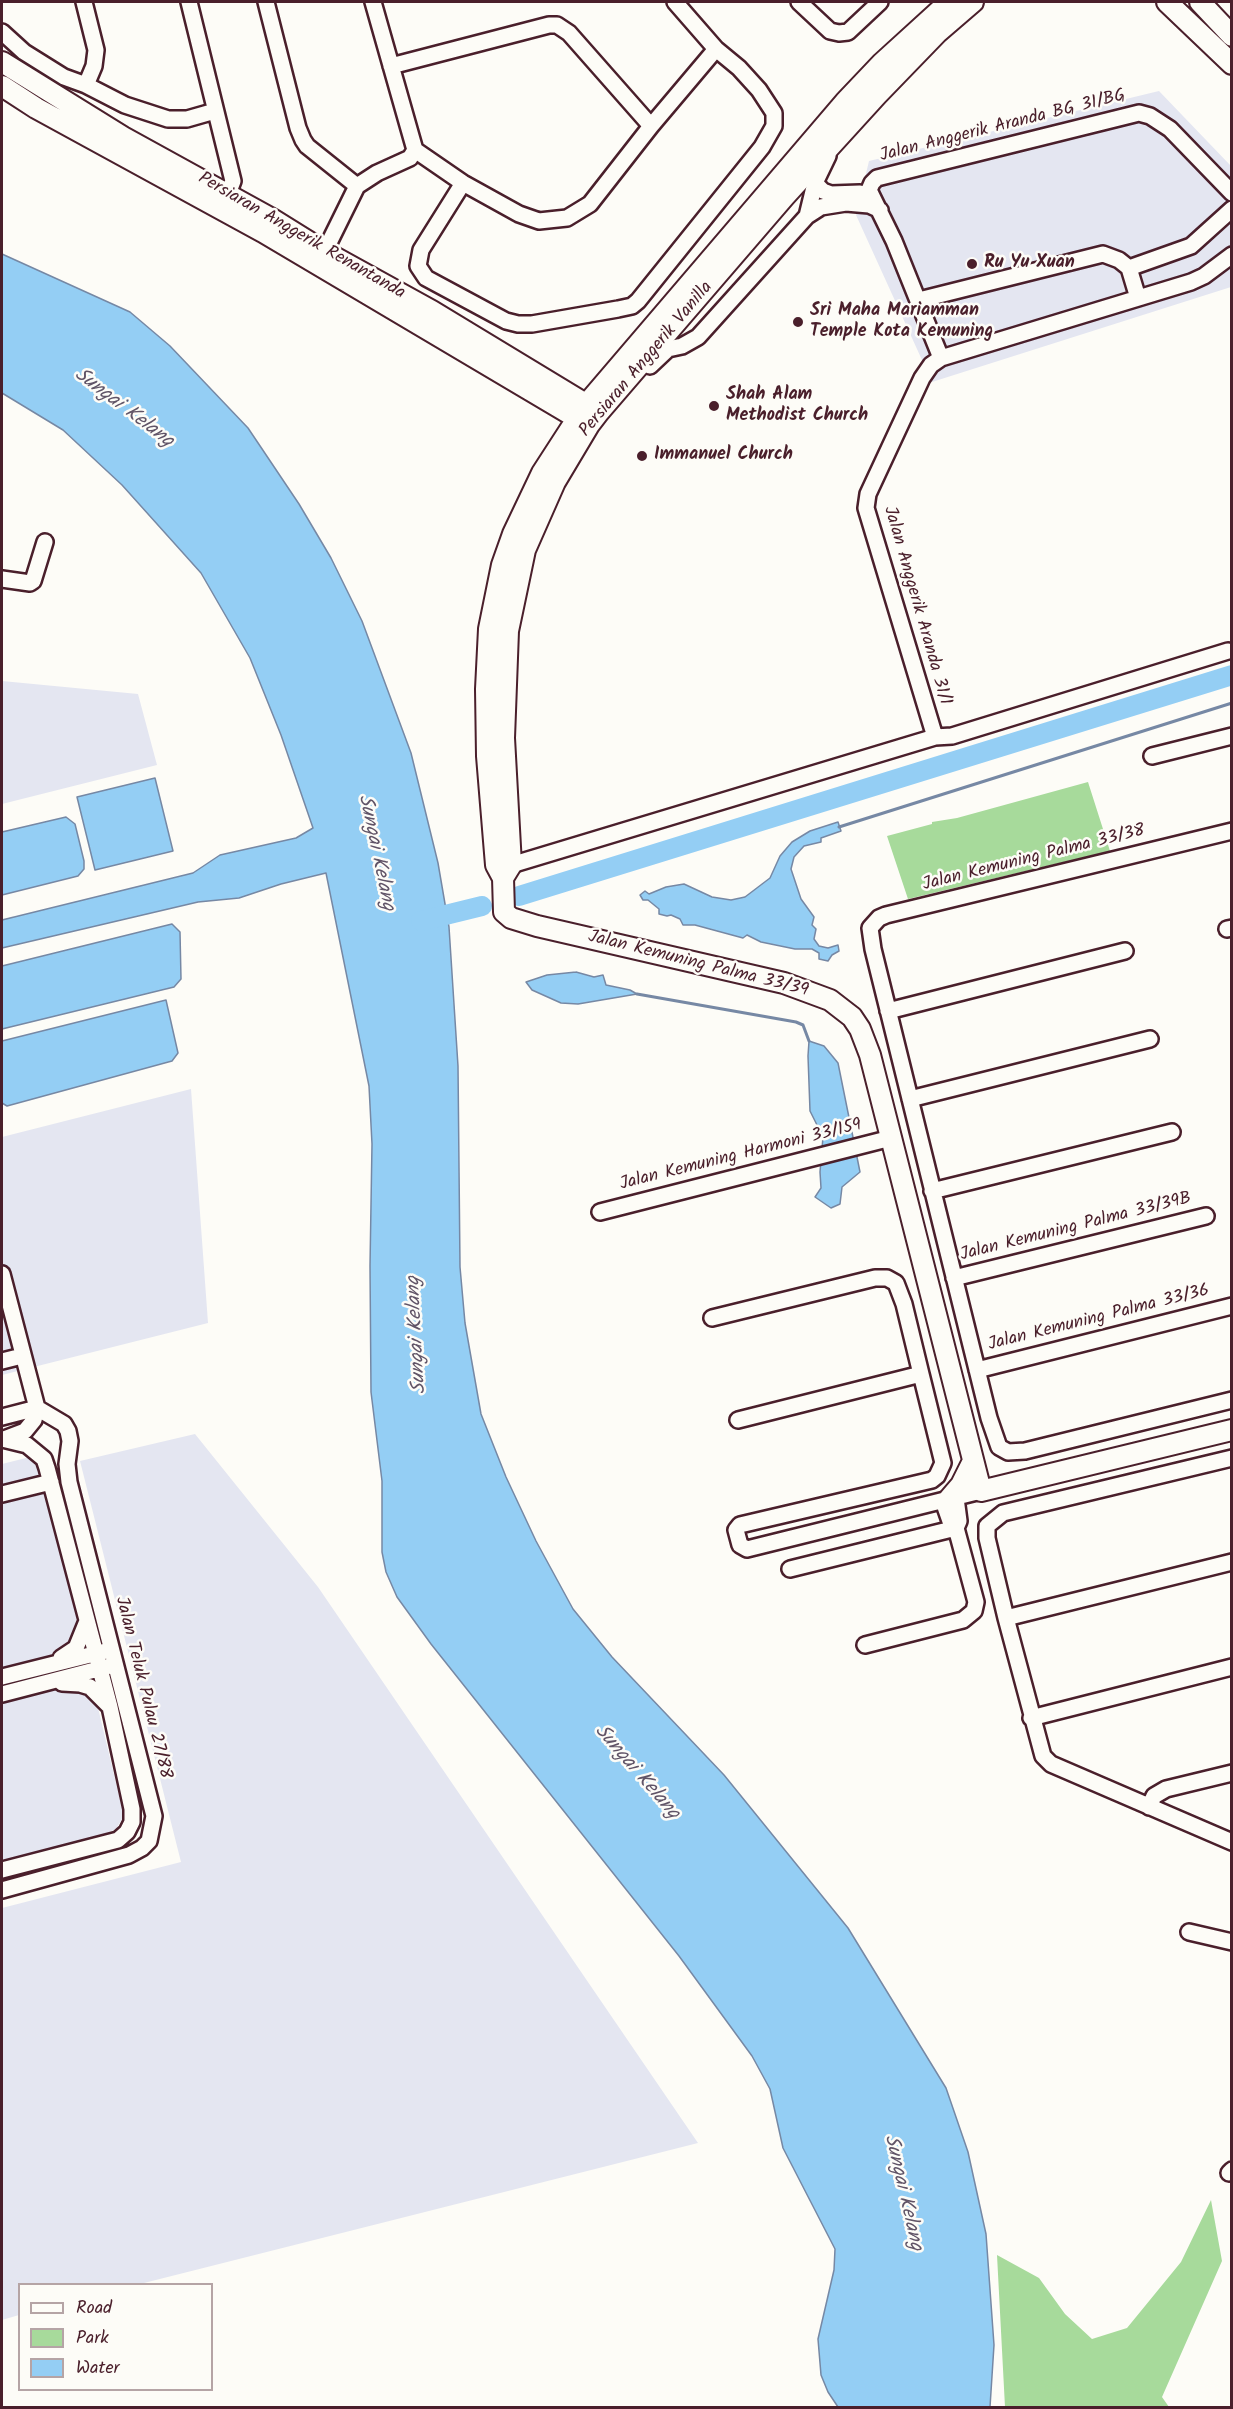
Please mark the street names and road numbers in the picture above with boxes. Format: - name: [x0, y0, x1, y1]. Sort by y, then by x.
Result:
- street label: Jalan Anggerik Aranda BG 31/BG: [878, 86, 1128, 168]
- street label: Persiaran Anggerik Renantanda: [194, 169, 408, 305]
- street label: Persiaran Anggerik Vanilla: [576, 278, 718, 442]
- street label: Jalan Anggerik Aranda 31/1: [877, 504, 955, 708]
- street label: Jalan Kemuning Palma 33/38: [921, 821, 1147, 897]
- street label: Jalan Kemuning Palma 33/39: [586, 927, 810, 1003]
- street label: Jalan Kemuning Harmoni 33/159: [618, 1115, 864, 1197]
- street label: Jalan Kemuning Palma 33/39B: [958, 1189, 1194, 1267]
- street label: Jalan Kemuning Palma 33/36: [986, 1281, 1212, 1357]
- street label: Jalan Teluk Pulau 27/88: [109, 1595, 175, 1781]

